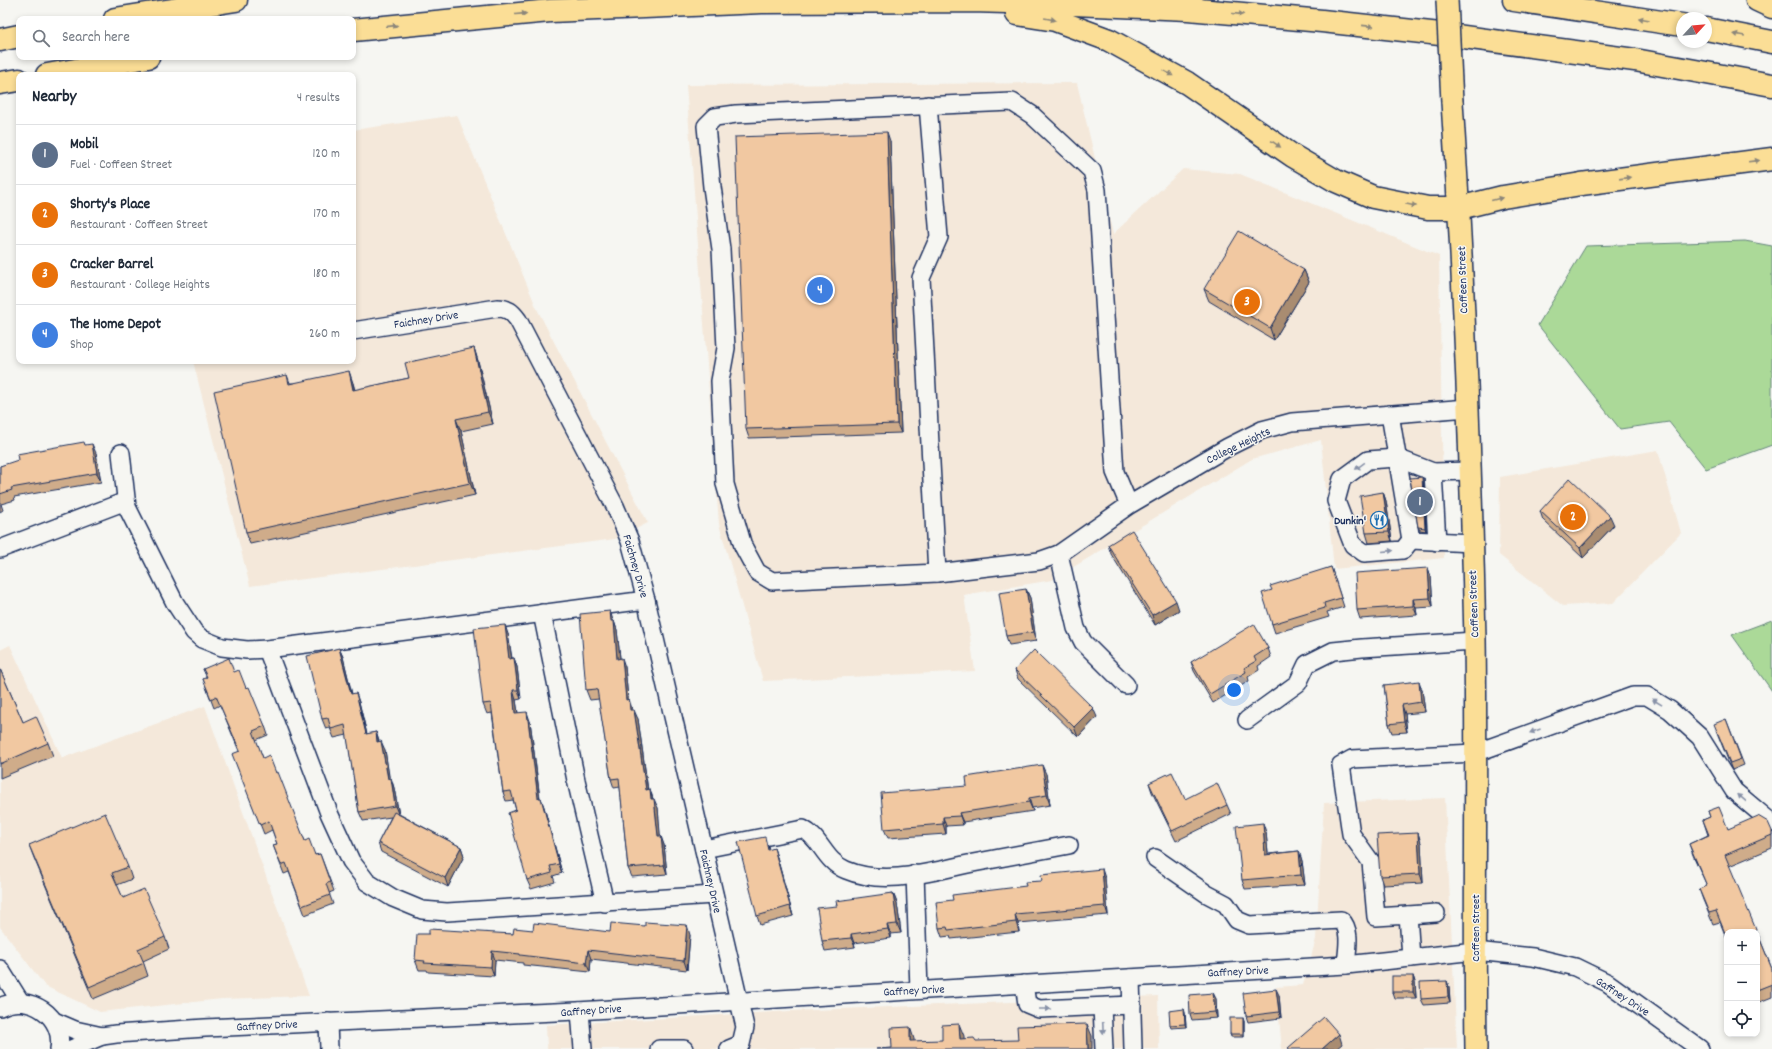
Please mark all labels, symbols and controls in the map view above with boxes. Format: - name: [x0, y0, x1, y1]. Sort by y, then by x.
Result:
- one-way arrow: [515, 10, 527, 17]
- one-way arrow: [1232, 10, 1245, 17]
- north arrow: [1676, 12, 1712, 48]
- one-way arrow: [1637, 15, 1650, 21]
- search box: [16, 16, 356, 60]
- one-way arrow: [1044, 16, 1056, 22]
- one-way arrow: [386, 23, 398, 29]
- one-way arrow: [1362, 23, 1374, 30]
- icon: search: [30, 27, 52, 49]
- text: Search here: [62, 27, 130, 49]
- one-way arrow: [1733, 32, 1745, 38]
- one-way arrow: [1162, 69, 1174, 76]
- text: Nearby: [32, 86, 76, 110]
- text: 4 results: [297, 89, 340, 108]
- text: Mobil: [70, 134, 98, 156]
- one-way arrow: [1271, 140, 1281, 148]
- text: 1: [44, 145, 46, 164]
- text: 120 m: [312, 145, 340, 164]
- text: Fuel · Coffeen Street: [70, 156, 172, 175]
- one-way arrow: [1748, 157, 1760, 164]
- one-way arrow: [1619, 175, 1631, 181]
- text: Shorty's Place: [70, 194, 150, 216]
- one-way arrow: [1491, 196, 1503, 202]
- one-way arrow: [1405, 202, 1417, 208]
- text: 2: [42, 205, 48, 224]
- text: 170 m: [313, 205, 340, 224]
- text: Restaurant · Coffeen Street: [70, 216, 208, 235]
- street label: Coffeen Street: [1454, 245, 1473, 314]
- text: Cracker Barrel: [70, 254, 153, 276]
- text: 3: [42, 265, 48, 284]
- text: 180 m: [313, 265, 340, 284]
- pin: 4: [807, 275, 833, 305]
- text: Restaurant · College Heights: [70, 276, 210, 295]
- pin: 3: [1234, 287, 1260, 317]
- street label: Faichney Drive: [393, 307, 460, 334]
- text: The Home Depot: [70, 314, 161, 336]
- text: 4: [42, 325, 48, 344]
- text: 260 m: [309, 325, 340, 344]
- text: Shop: [70, 336, 93, 355]
- street label: College Heights: [1204, 423, 1274, 469]
- one-way arrow: [1355, 462, 1365, 470]
- pin: 1: [1407, 487, 1433, 517]
- pin: 2: [1560, 502, 1586, 532]
- restaurant icon: Dunkin': [1369, 510, 1389, 530]
- place label: Dunkin': [1334, 513, 1366, 530]
- street label: Faichney Drive: [617, 533, 652, 600]
- one-way arrow: [1382, 548, 1394, 555]
- street label: Coffeen Street: [1465, 569, 1484, 638]
- your location: [1224, 680, 1244, 700]
- one-way arrow: [1651, 699, 1663, 706]
- one-way arrow: [1529, 728, 1541, 734]
- one-way arrow: [1738, 794, 1747, 803]
- street label: Faichney Drive: [694, 848, 725, 915]
- street label: Coffeen Street: [1468, 894, 1485, 962]
- map controls: [1724, 929, 1760, 1037]
- button: +: [1724, 929, 1760, 965]
- street label: Gaffney Drive: [1207, 962, 1269, 983]
- button: −: [1724, 965, 1760, 1001]
- street label: Gaffney Drive: [1592, 973, 1653, 1021]
- street label: Gaffney Drive: [883, 981, 945, 1002]
- street label: Gaffney Drive: [560, 1001, 622, 1022]
- button: locate: [1724, 1001, 1760, 1037]
- one-way arrow: [1039, 1006, 1052, 1012]
- street label: Gaffney Drive: [236, 1016, 298, 1037]
- one-way arrow: [1100, 1022, 1107, 1034]

